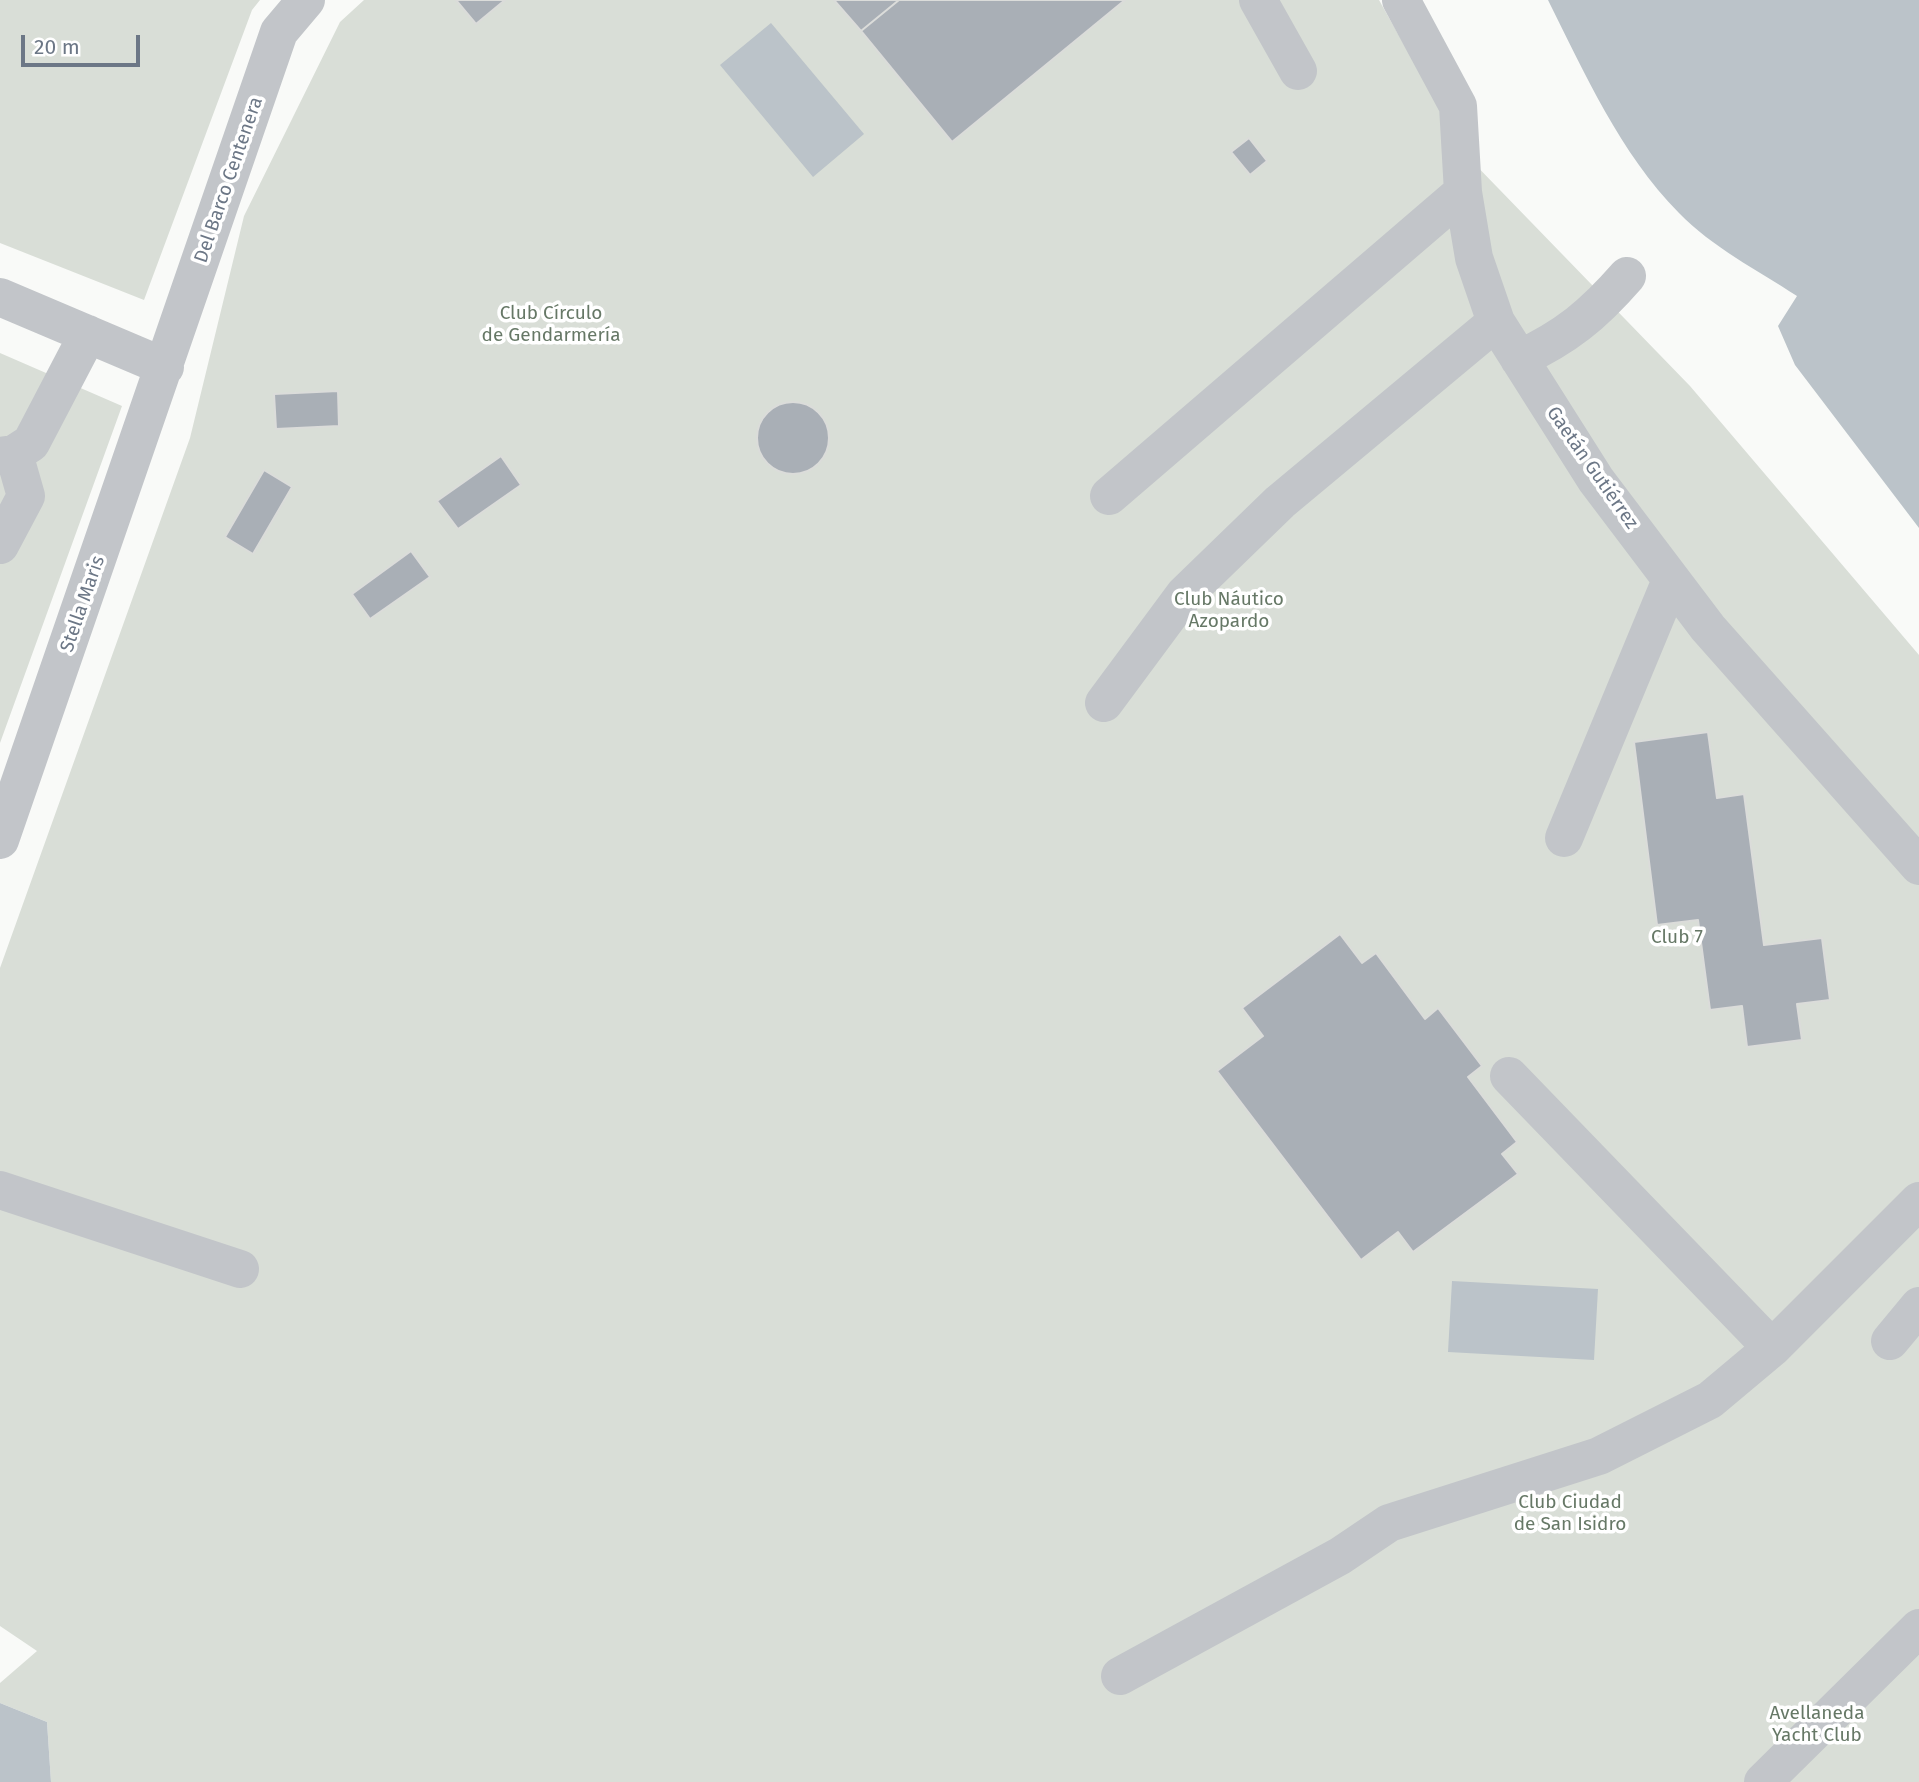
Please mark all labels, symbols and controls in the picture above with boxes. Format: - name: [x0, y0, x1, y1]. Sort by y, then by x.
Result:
- scale bar: [24, 21, 144, 65]
- text: 20 m: [34, 34, 80, 60]
- street label: Del Barco Centenera: [190, 94, 268, 266]
- park label: Club Círculo de Gendarmería: [482, 303, 620, 347]
- street label: Gaetán Gutiérrez: [1541, 402, 1643, 534]
- street label: Stella Maris: [56, 553, 110, 655]
- park label: Club Náutico Azopardo: [1174, 589, 1284, 633]
- park label: Club 7: [1651, 927, 1703, 949]
- park label: Club Ciudad de San Isidro: [1514, 1492, 1626, 1536]
- park label: Avellaneda Yacht Club: [1769, 1703, 1865, 1747]

